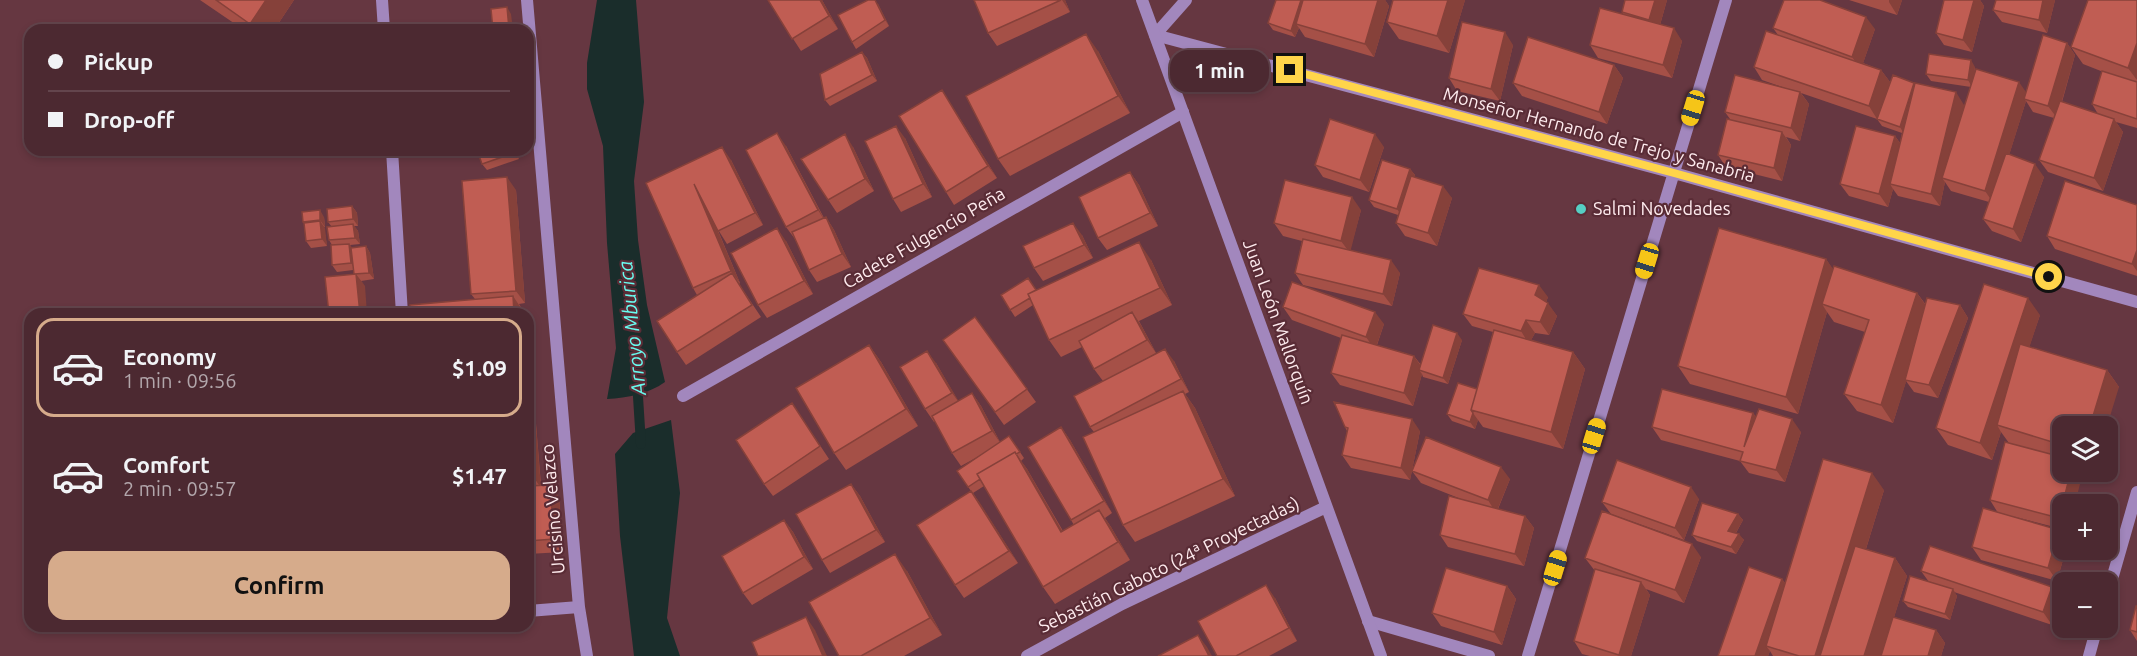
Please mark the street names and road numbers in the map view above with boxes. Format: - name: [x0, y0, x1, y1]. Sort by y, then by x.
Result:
- street label: Monseñor Hernando de Trejo y Sanabria: [1441, 83, 1757, 185]
- street label: Cadete Fulgencio Peña: [839, 183, 1008, 292]
- street label: Juan León Mallorquín: [1240, 237, 1318, 407]
- street label: Urcisino Velazco: [536, 443, 568, 575]
- street label: Sebastián Gaboto (24ª Proyectadas): [1035, 492, 1303, 637]

